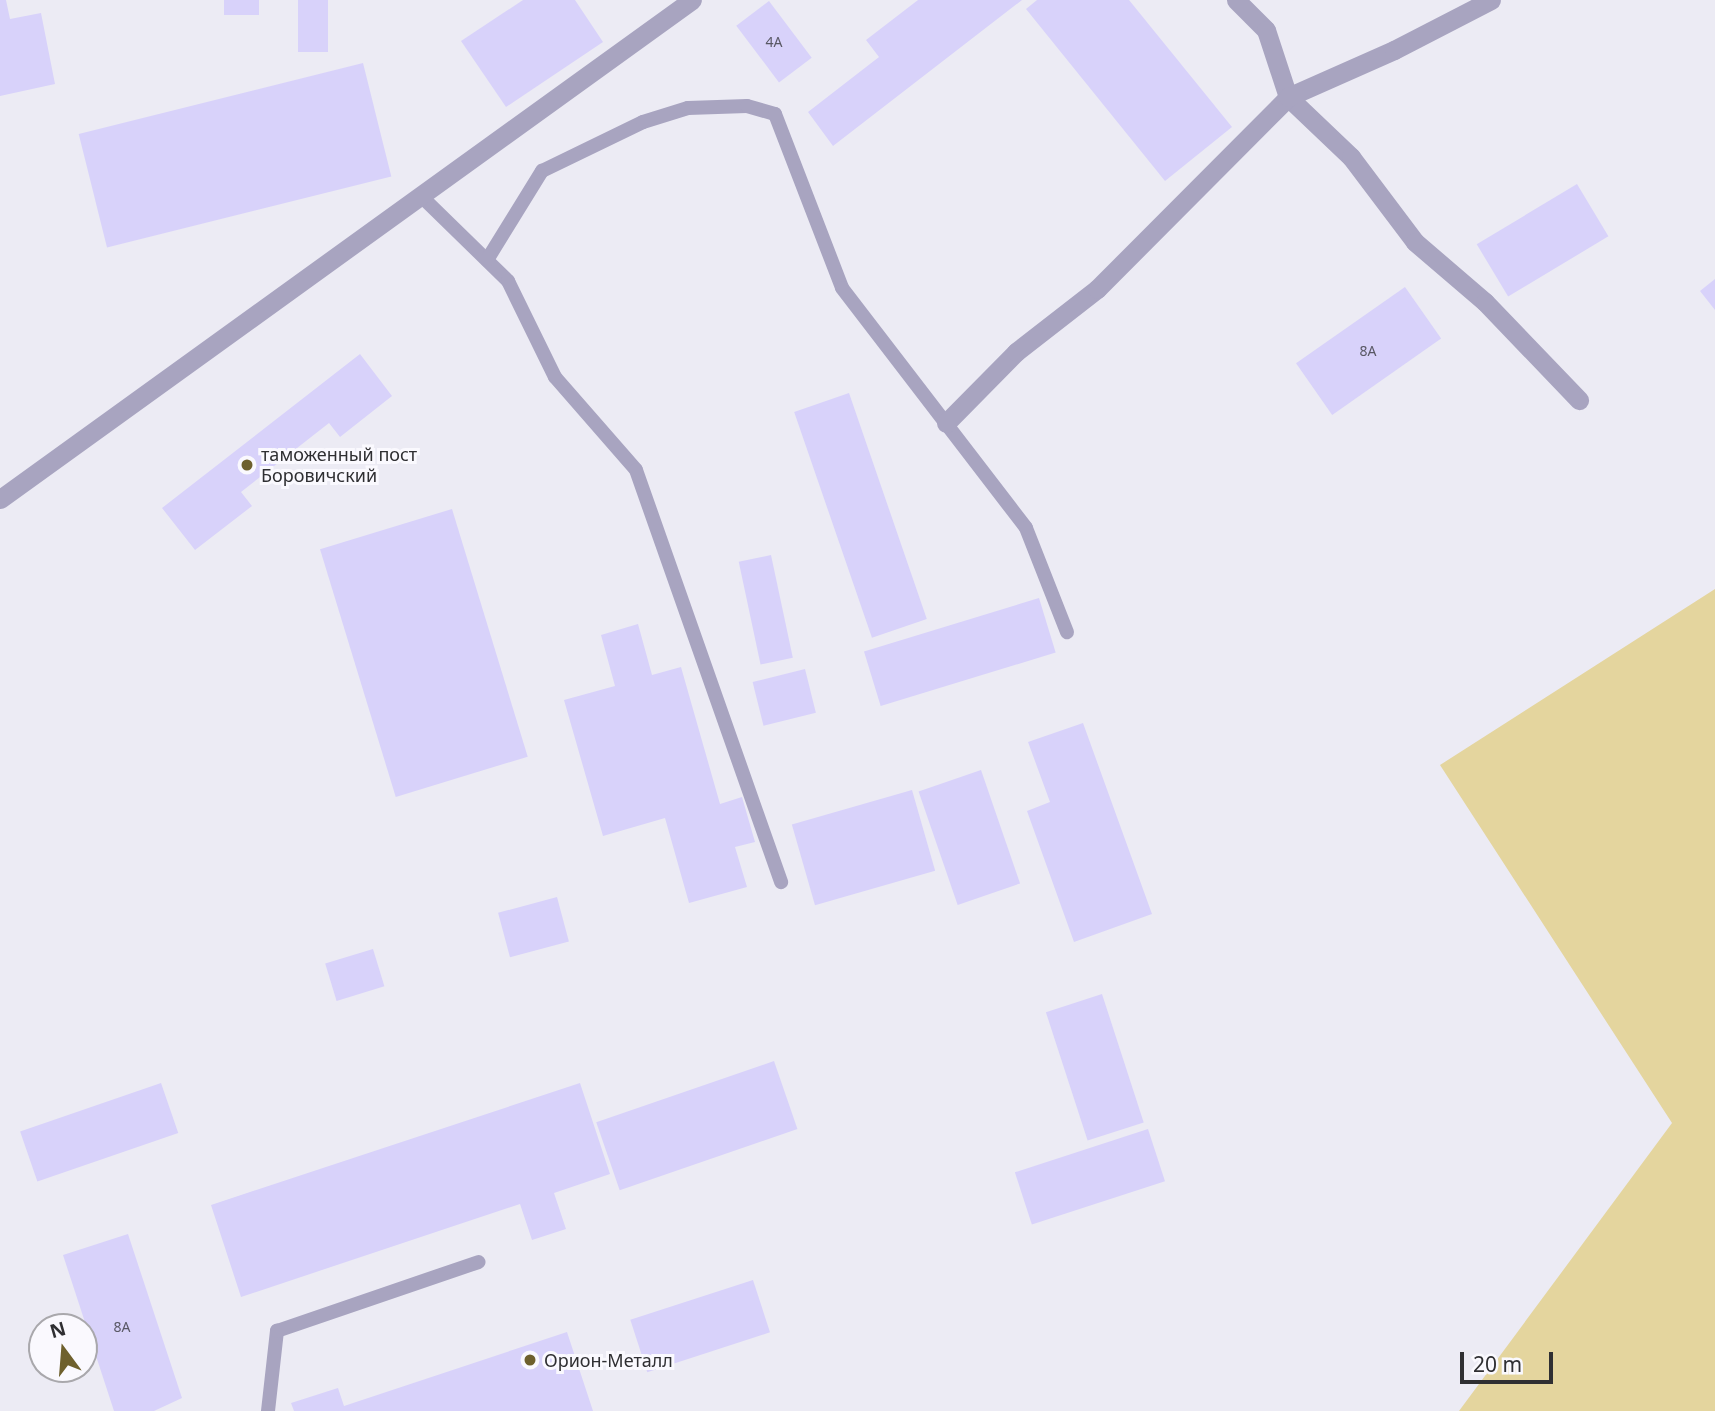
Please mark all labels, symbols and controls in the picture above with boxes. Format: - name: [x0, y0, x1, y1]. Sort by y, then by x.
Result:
- house number: 4А: [766, 34, 782, 50]
- house number: 8А: [1360, 343, 1376, 359]
- place label: таможенный пост Боровичский: [261, 444, 417, 486]
- marker: таможенный пост Боровичский: [239, 457, 255, 473]
- north arrow: [28, 1313, 98, 1383]
- text: N: [47, 1315, 69, 1344]
- house number: 8А: [114, 1319, 130, 1335]
- scale bar: [1463, 1338, 1556, 1382]
- place label: Орион-Металл: [544, 1349, 673, 1371]
- text: 20 m: [1473, 1350, 1522, 1378]
- marker: Орион-Металл: [522, 1352, 538, 1368]

